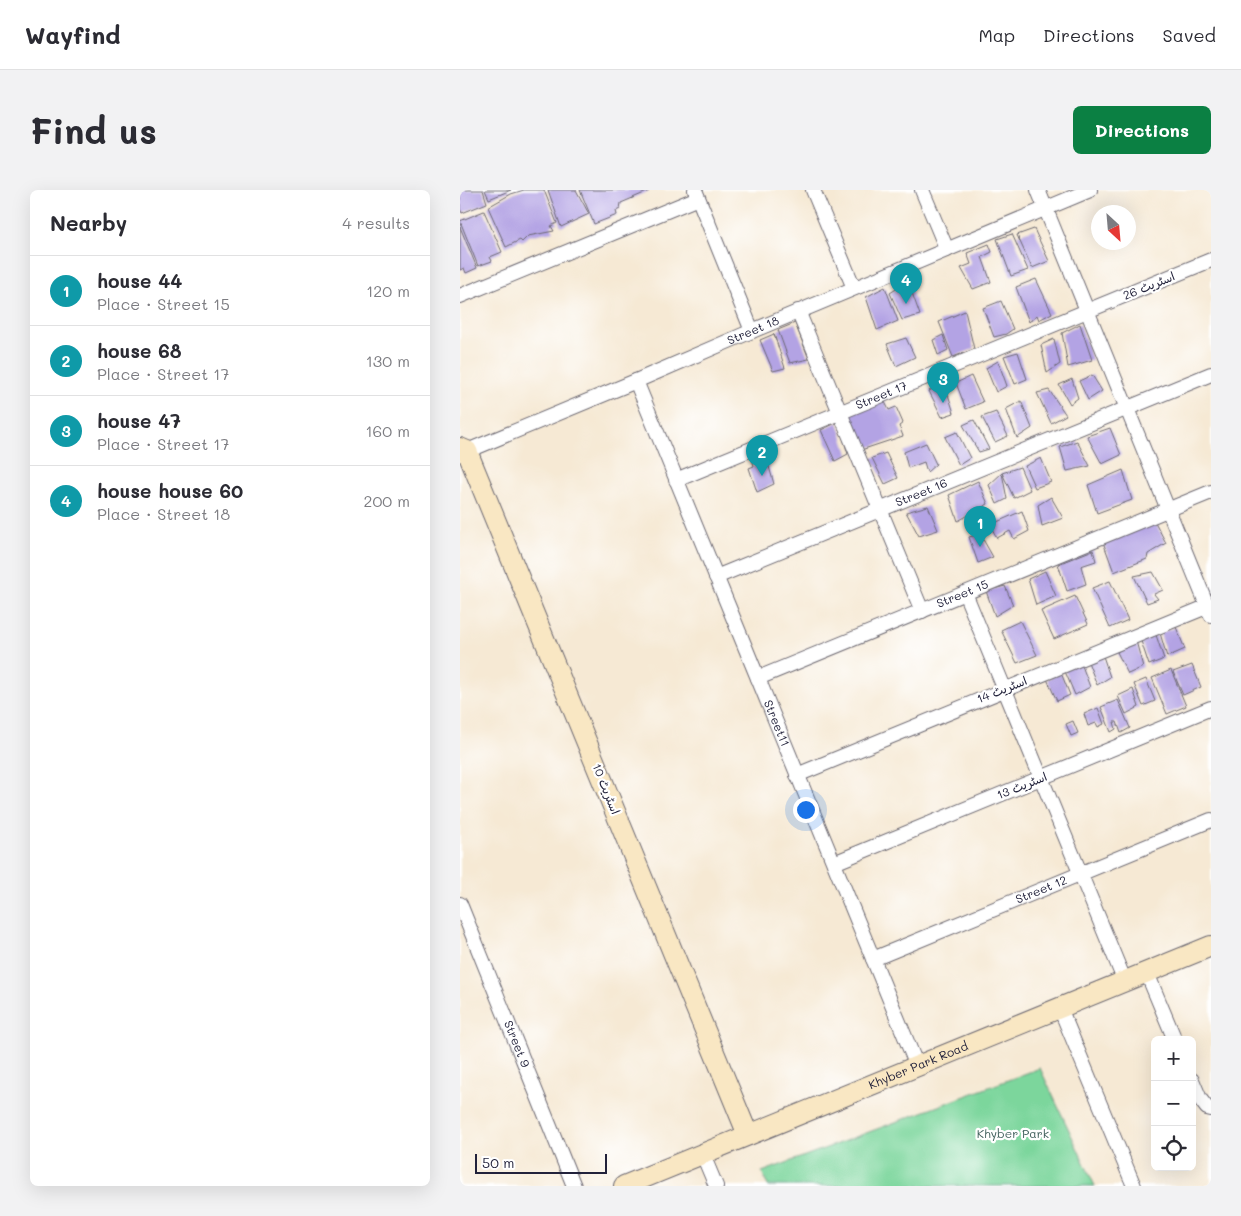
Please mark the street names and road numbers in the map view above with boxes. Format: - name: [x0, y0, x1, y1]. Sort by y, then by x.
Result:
- street label: اسٹریٹ 26: [1120, 267, 1177, 303]
- street label: Street 18: [724, 312, 781, 348]
- street label: Street 17: [853, 377, 909, 412]
- street label: Street 16: [893, 474, 949, 510]
- street label: Street 15: [934, 575, 990, 611]
- street label: اسٹریٹ 14: [974, 672, 1029, 706]
- street label: Street11: [761, 697, 794, 749]
- street label: اسٹریٹ 10: [590, 761, 624, 816]
- street label: اسٹریٹ 13: [994, 768, 1049, 802]
- street label: Street 12: [1013, 871, 1069, 907]
- street label: Street 9: [501, 1018, 534, 1069]
- street label: Khyber Park Road: [866, 1037, 971, 1092]

